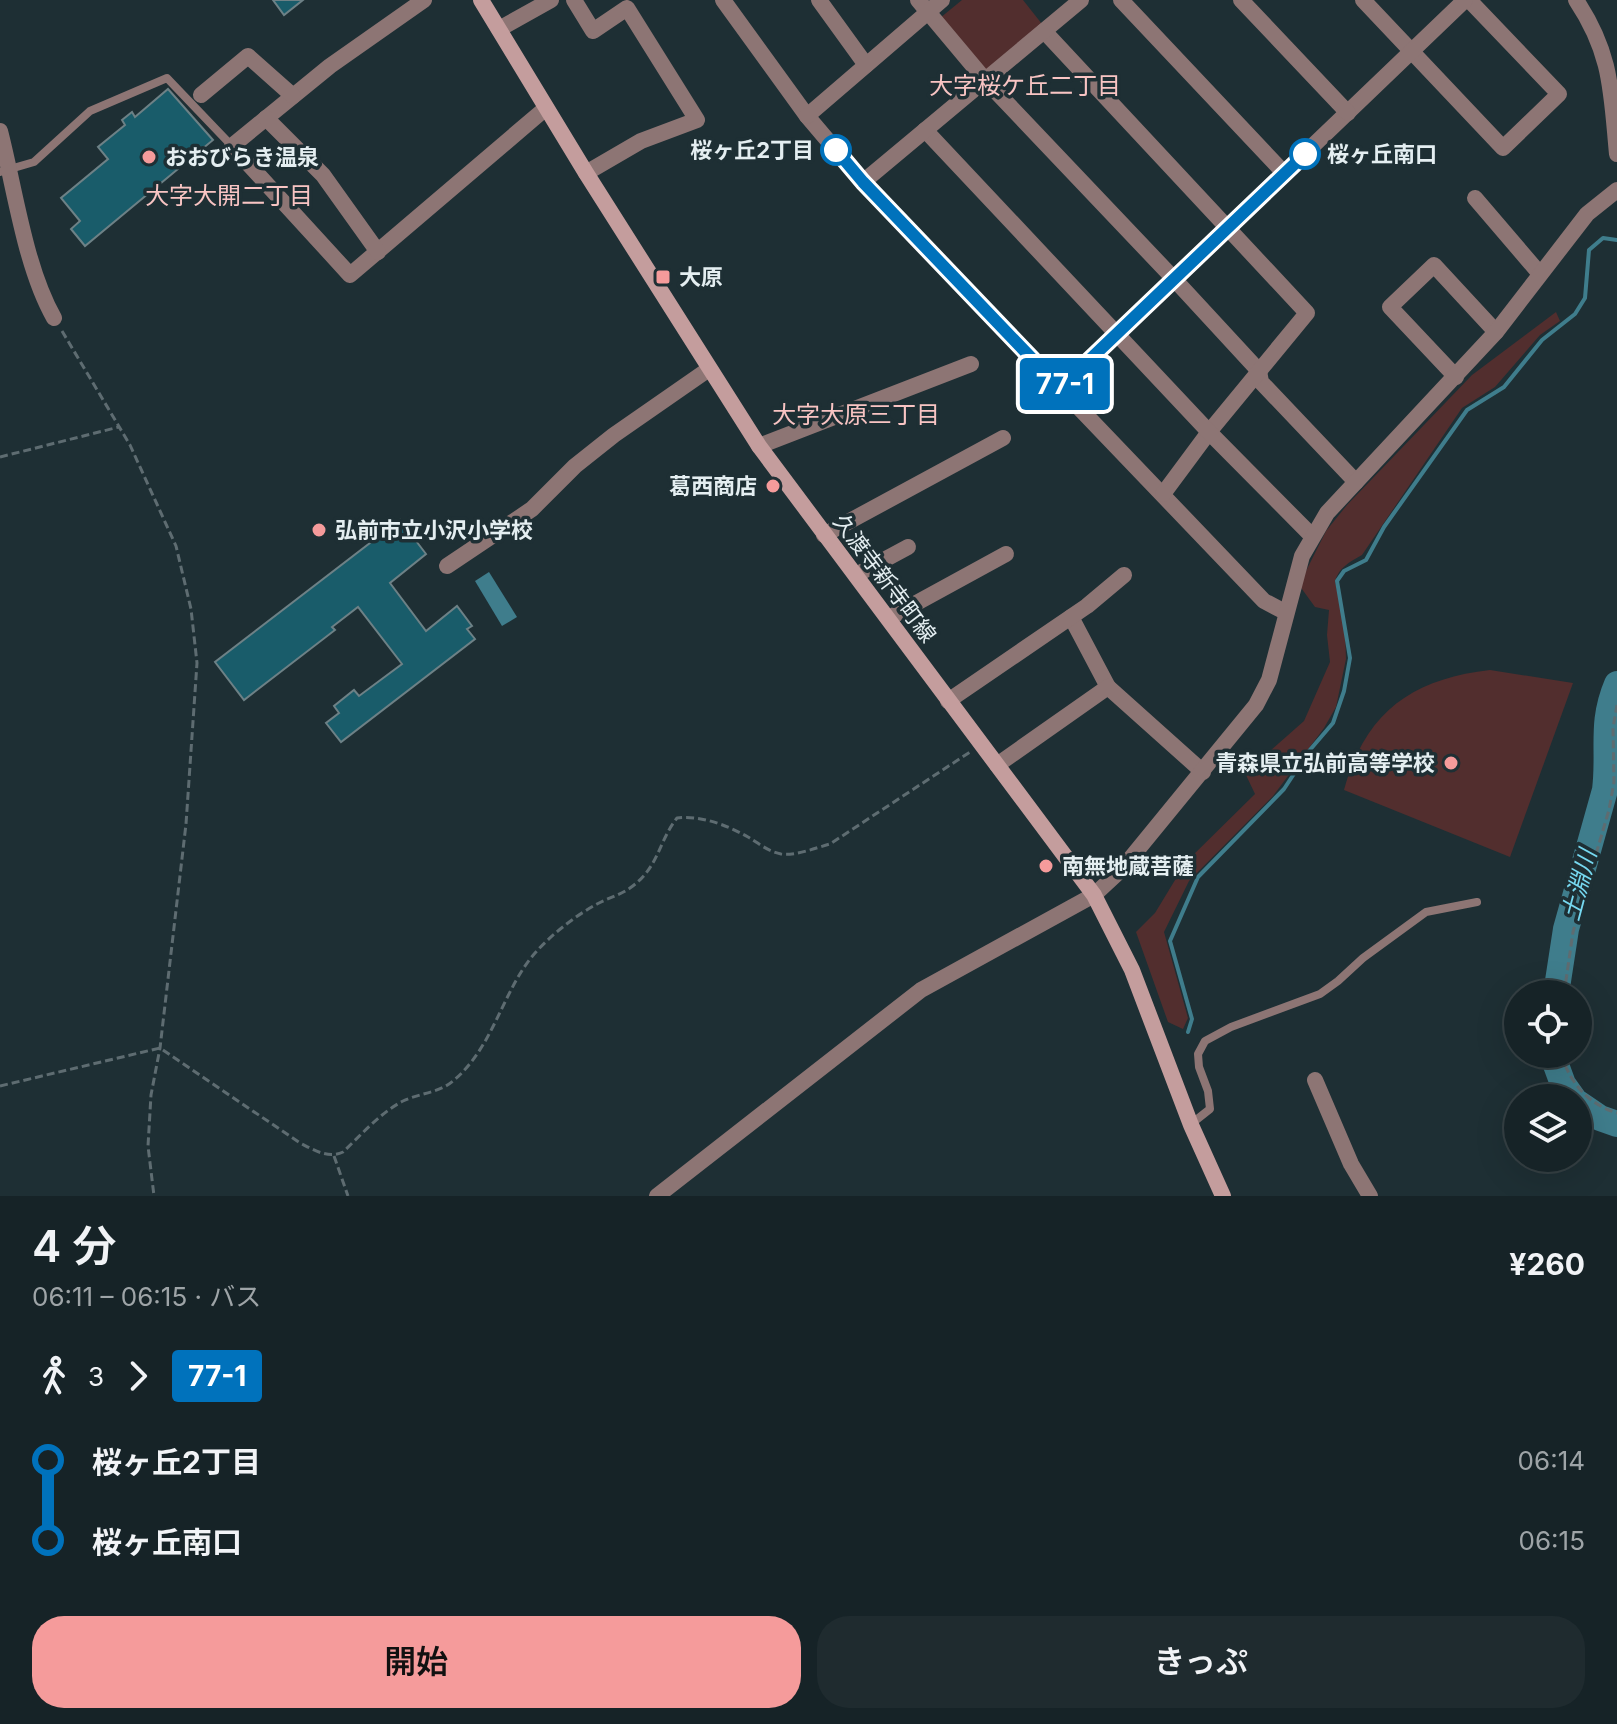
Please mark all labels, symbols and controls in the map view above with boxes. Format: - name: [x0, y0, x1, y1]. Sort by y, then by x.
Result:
- district label: 大字桜ケ丘二丁目: [929, 71, 1121, 100]
- marker: 桜ヶ丘2丁目: [821, 135, 851, 165]
- place label: 桜ヶ丘2丁目: [690, 137, 814, 163]
- marker: 桜ヶ丘南口: [1290, 139, 1320, 169]
- place label: 桜ヶ丘南口: [1327, 141, 1437, 167]
- place label: おおびらき温泉: [165, 144, 319, 170]
- marker: おおびらき温泉: [140, 148, 158, 166]
- district label: 大字大開二丁目: [145, 181, 313, 210]
- place label: 大原: [679, 264, 723, 290]
- marker: 大原: [654, 268, 672, 286]
- line badge: 77-1: [1009, 358, 1121, 410]
- text: 77-1: [1036, 367, 1094, 401]
- district label: 大字大原三丁目: [772, 400, 940, 429]
- place label: 葛西商店: [669, 473, 757, 499]
- marker: 葛西商店: [764, 477, 782, 495]
- street label: 久渡寺新寺町線: [828, 509, 942, 647]
- place label: 弘前市立小沢小学校: [335, 517, 533, 543]
- marker: 弘前市立小沢小学校: [310, 521, 328, 539]
- place label: 青森県立弘前高等学校: [1215, 750, 1435, 776]
- marker: 青森県立弘前高等学校: [1442, 754, 1460, 772]
- water label: 土淵川: [1556, 844, 1603, 924]
- place label: 南無地蔵菩薩: [1062, 853, 1194, 879]
- marker: 南無地蔵菩薩: [1037, 857, 1055, 875]
- map controls: [1504, 980, 1592, 1172]
- button: locate: [1504, 980, 1592, 1068]
- button: layers: [1504, 1084, 1592, 1172]
- text: 4 分: [32, 1219, 116, 1273]
- text: ¥260: [1509, 1246, 1585, 1282]
- text: 06:11 – 06:15 · バス: [32, 1281, 261, 1312]
- icon: walk: [32, 1354, 76, 1398]
- icon: forward: [116, 1354, 160, 1398]
- text: 77-1: [188, 1359, 246, 1393]
- text: 3: [88, 1361, 104, 1392]
- text: 桜ヶ丘2丁目: [92, 1444, 261, 1480]
- text: 06:14: [1518, 1445, 1585, 1476]
- text: 桜ヶ丘南口: [92, 1524, 242, 1560]
- text: 06:15: [1519, 1525, 1585, 1556]
- button: 開始: [32, 1616, 801, 1708]
- button: きっぷ: [817, 1616, 1585, 1708]

